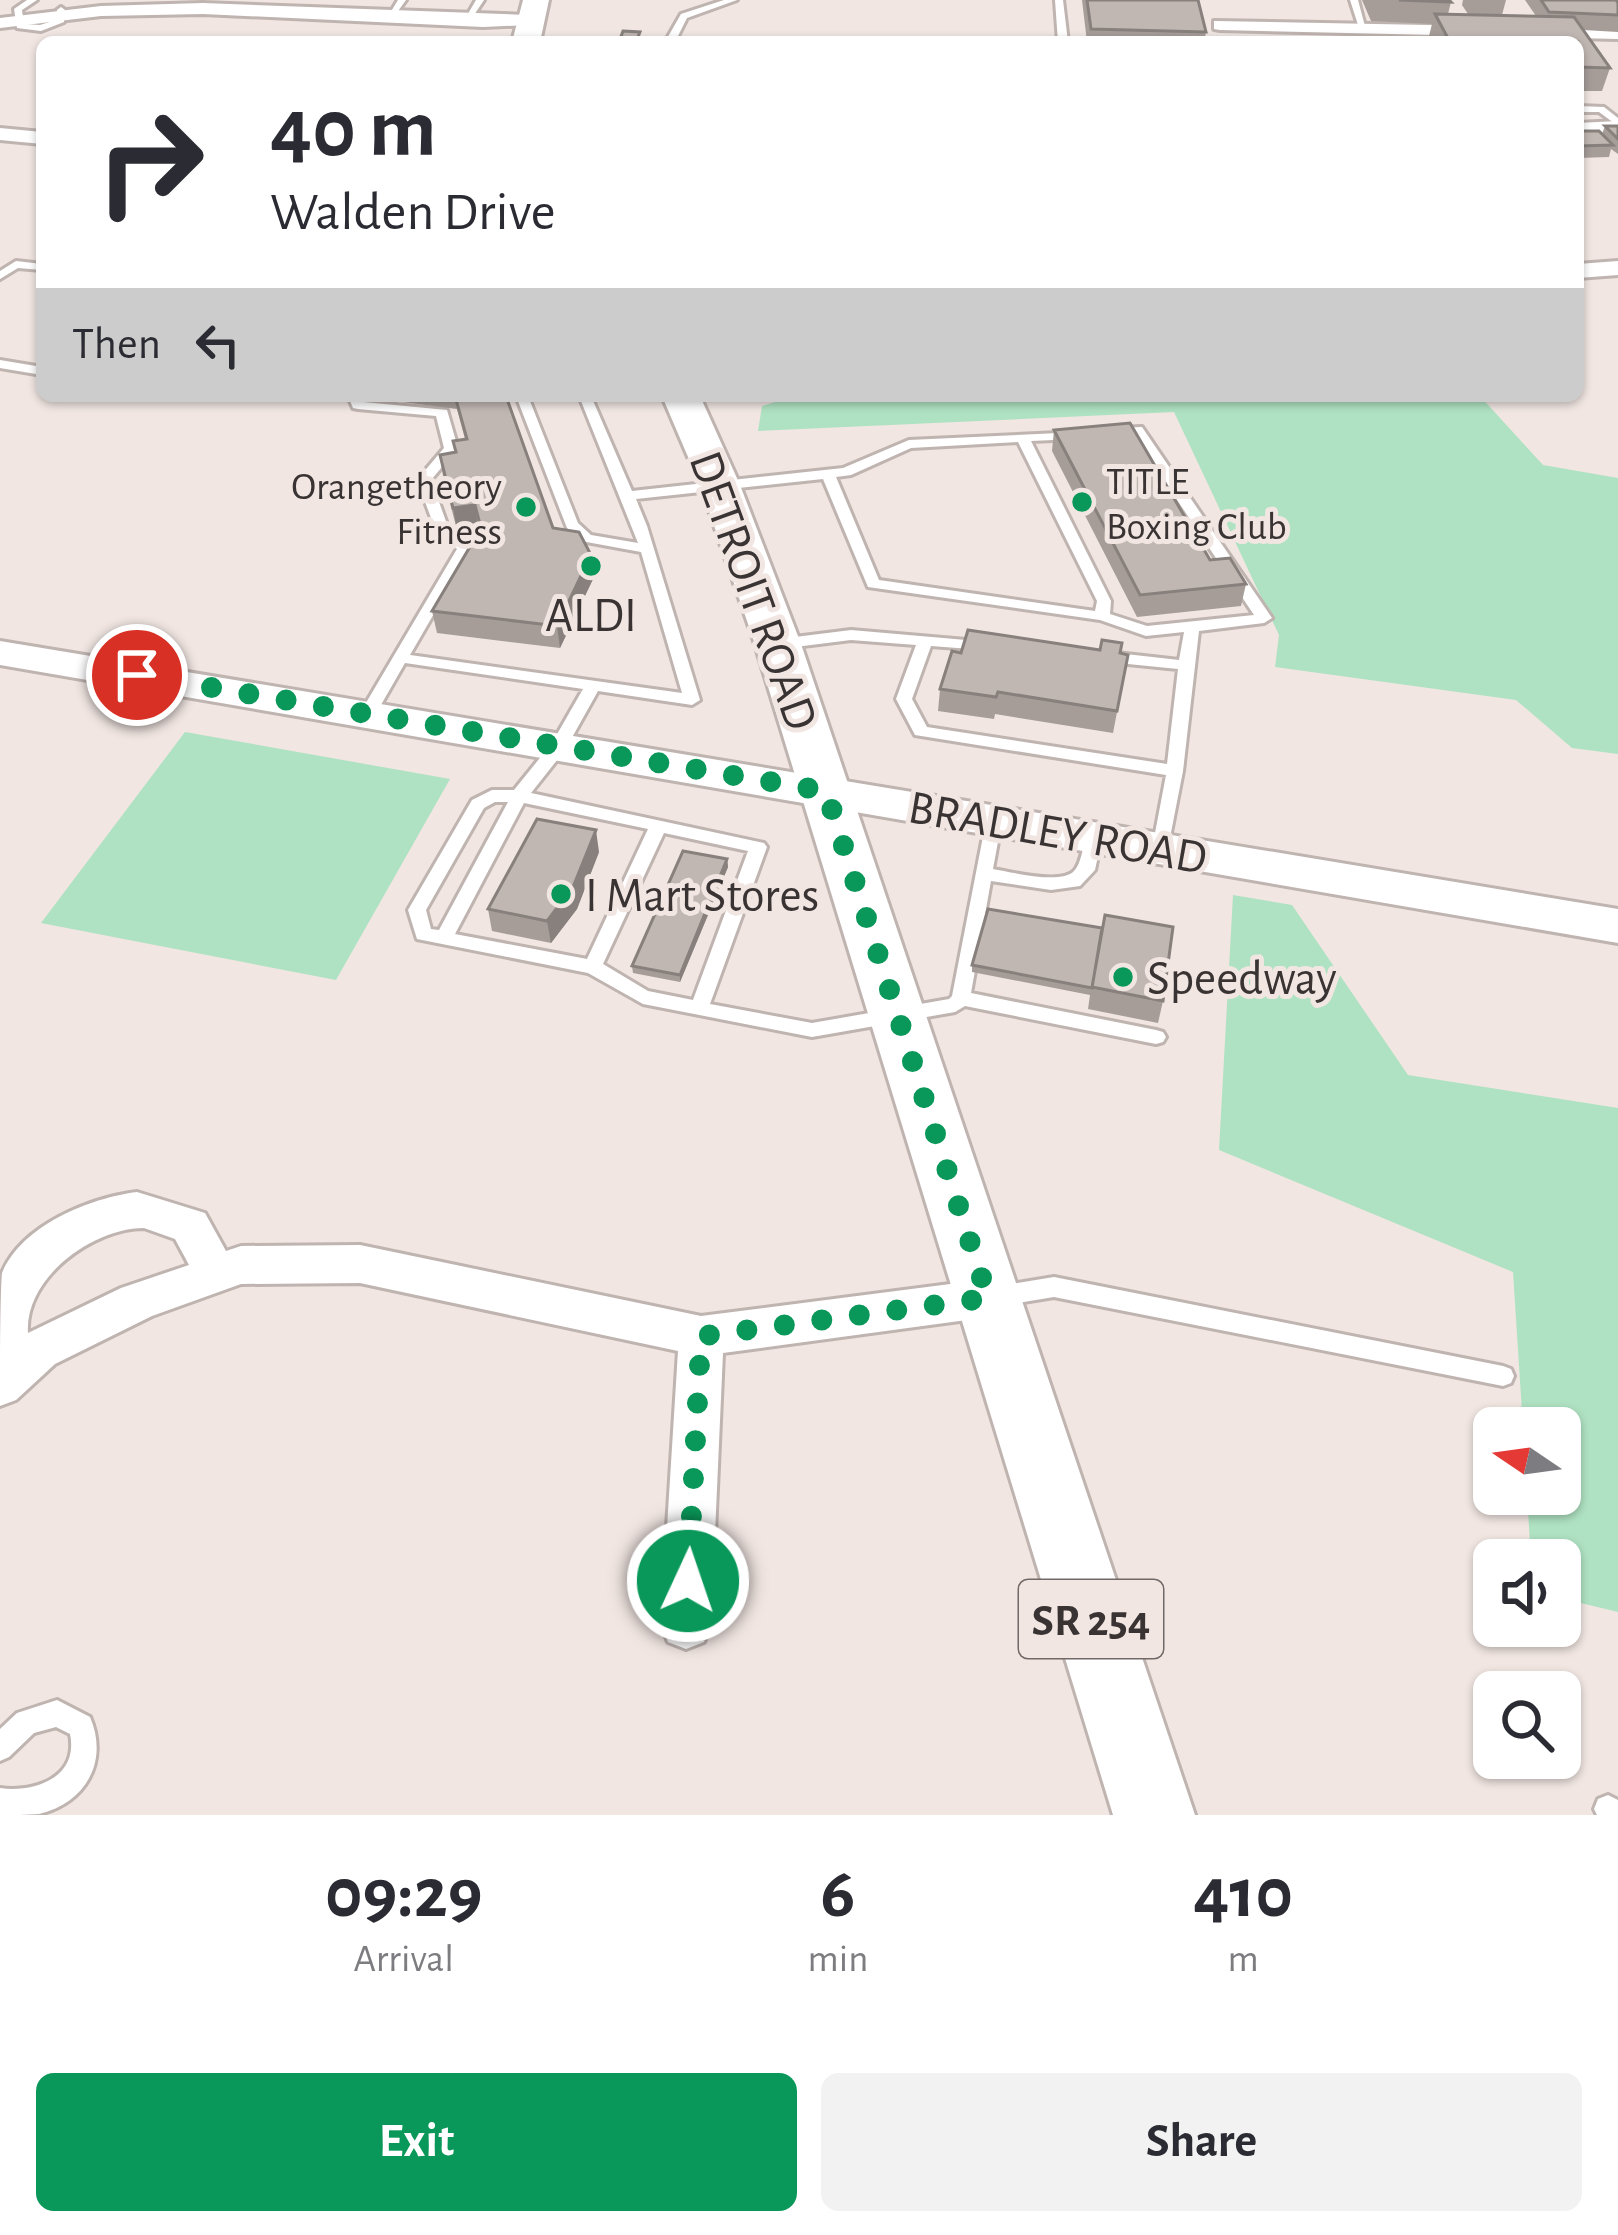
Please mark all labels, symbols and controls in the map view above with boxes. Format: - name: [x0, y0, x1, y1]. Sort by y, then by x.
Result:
- icon: right: [72, 84, 228, 240]
- text: 40 m: [270, 88, 437, 172]
- text: Walden Drive: [270, 186, 556, 240]
- icon: left: [185, 312, 251, 378]
- text: Then: [72, 322, 161, 367]
- street label: DETROIT ROAD: [680, 445, 825, 737]
- place label: TITLE Boxing Club: [1106, 463, 1287, 547]
- place label: Orangetheory Fitness: [291, 468, 502, 552]
- marker: TITLE Boxing Club: [1069, 489, 1095, 515]
- marker: Orangetheory Fitness: [513, 494, 539, 520]
- marker: ALDI: [578, 553, 604, 579]
- place label: ALDI: [545, 593, 637, 641]
- pin: [86, 624, 188, 726]
- icon: arrive: [104, 642, 170, 708]
- street label: BRADLEY ROAD: [904, 784, 1210, 884]
- place label: I Mart Stores: [585, 873, 819, 921]
- marker: I Mart Stores: [548, 881, 574, 907]
- place label: Speedway: [1147, 956, 1337, 1004]
- marker: Speedway: [1110, 964, 1136, 990]
- north arrow: [1473, 1407, 1581, 1515]
- map controls: [1473, 1407, 1581, 1779]
- position arrow: [625, 1518, 751, 1644]
- button: sound: [1473, 1539, 1581, 1647]
- road number: SR 254: [1019, 1580, 1163, 1658]
- button: search: [1473, 1671, 1581, 1779]
- text: 09:29: [325, 1858, 482, 1930]
- text: 6: [820, 1858, 855, 1930]
- text: 410: [1193, 1858, 1293, 1930]
- text: Arrival: [354, 1940, 454, 1979]
- text: min: [808, 1940, 868, 1979]
- text: m: [1228, 1940, 1259, 1979]
- button: Exit: [36, 2073, 797, 2211]
- button: Share: [821, 2073, 1582, 2211]

